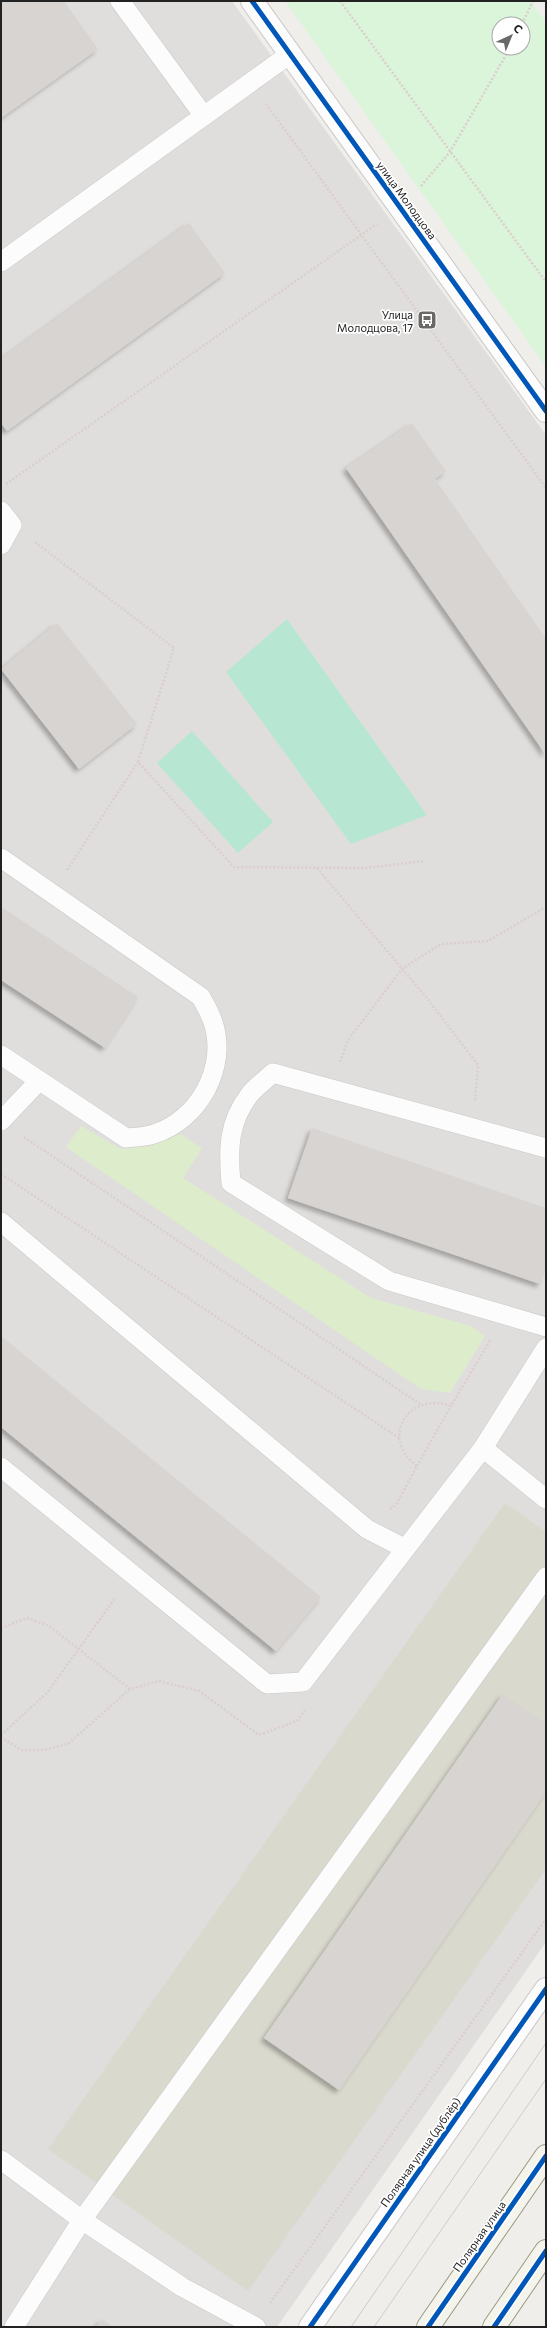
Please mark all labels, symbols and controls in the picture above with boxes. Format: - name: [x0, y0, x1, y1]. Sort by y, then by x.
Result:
- north arrow: [491, 16, 531, 56]
- text: С: [511, 21, 526, 36]
- street label: улица Молодцова: [374, 159, 440, 241]
- place label: Улица Молодцова, 17: [337, 308, 413, 334]
- bus stop icon: Улица Молодцова, 17: [416, 309, 438, 331]
- street label: Полярная улица (дублёр): [377, 2095, 463, 2209]
- street label: Полярная улица: [450, 2198, 508, 2274]

